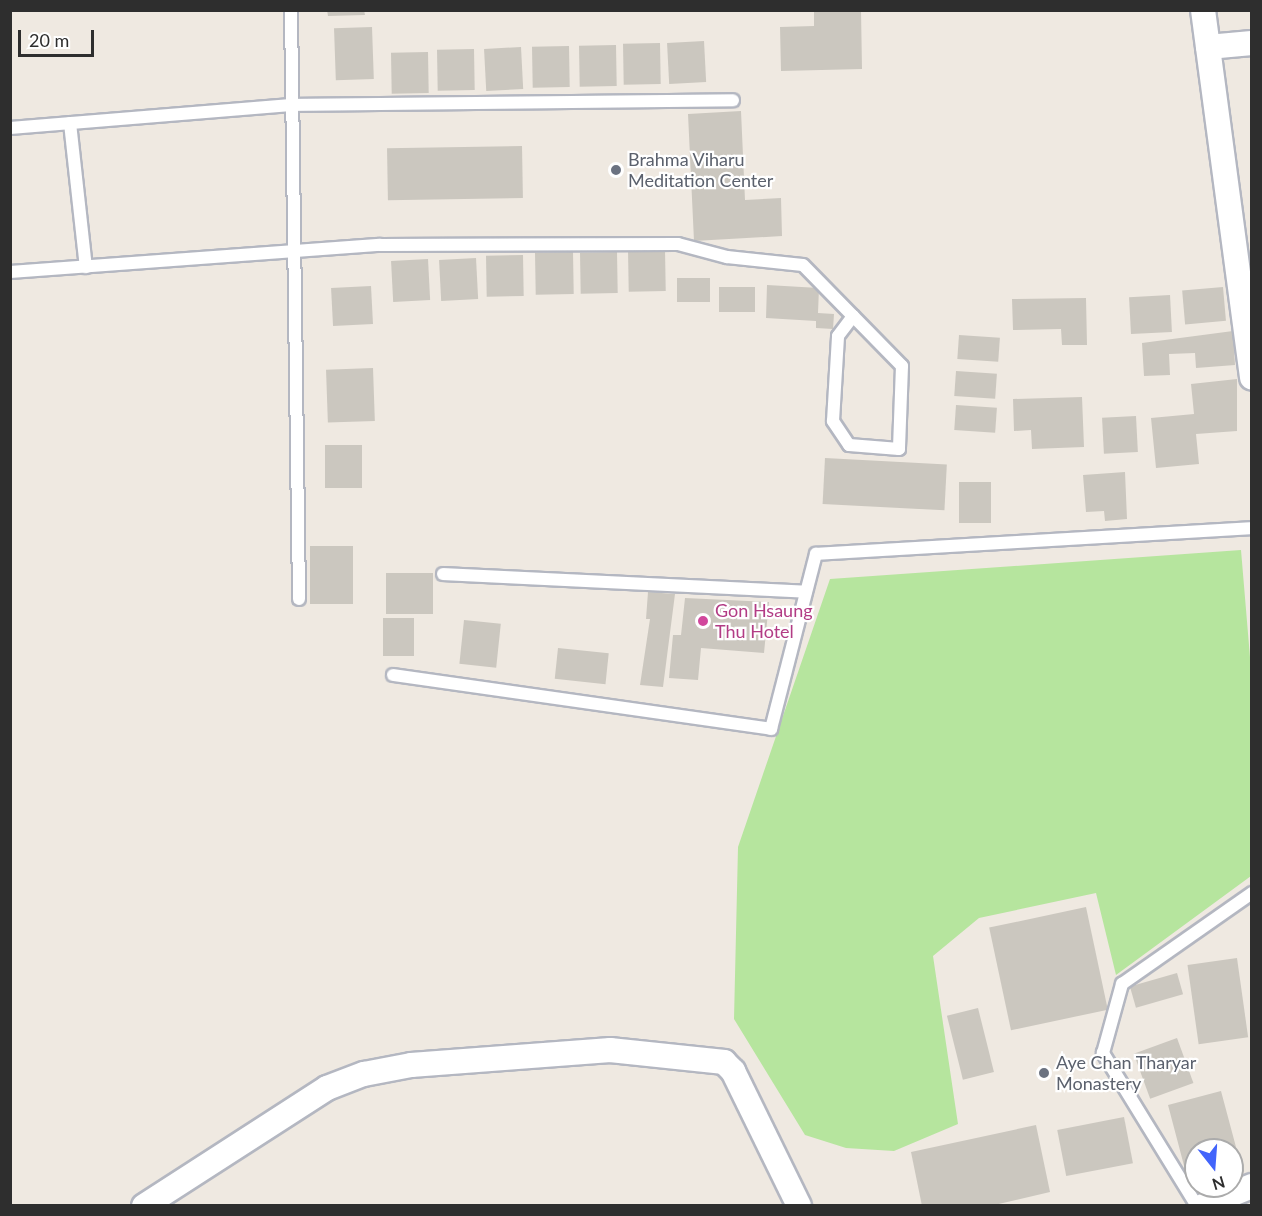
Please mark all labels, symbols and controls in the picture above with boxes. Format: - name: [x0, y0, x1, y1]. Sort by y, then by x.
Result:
- scale bar: [21, 18, 98, 56]
- text: 20 m: [29, 29, 69, 51]
- place label: Brahma Viharu Meditation Center: [628, 149, 773, 192]
- marker: Brahma Viharu Meditation Center: [609, 163, 623, 177]
- place label: Gon Hsaung Thu Hotel: [715, 600, 813, 642]
- marker: Gon Hsaung Thu Hotel: [696, 614, 710, 628]
- place label: Aye Chan Tharyar Monastery: [1056, 1052, 1197, 1094]
- marker: Aye Chan Tharyar Monastery: [1037, 1066, 1051, 1080]
- north arrow: [1184, 1138, 1244, 1198]
- text: N: [1210, 1173, 1228, 1195]

